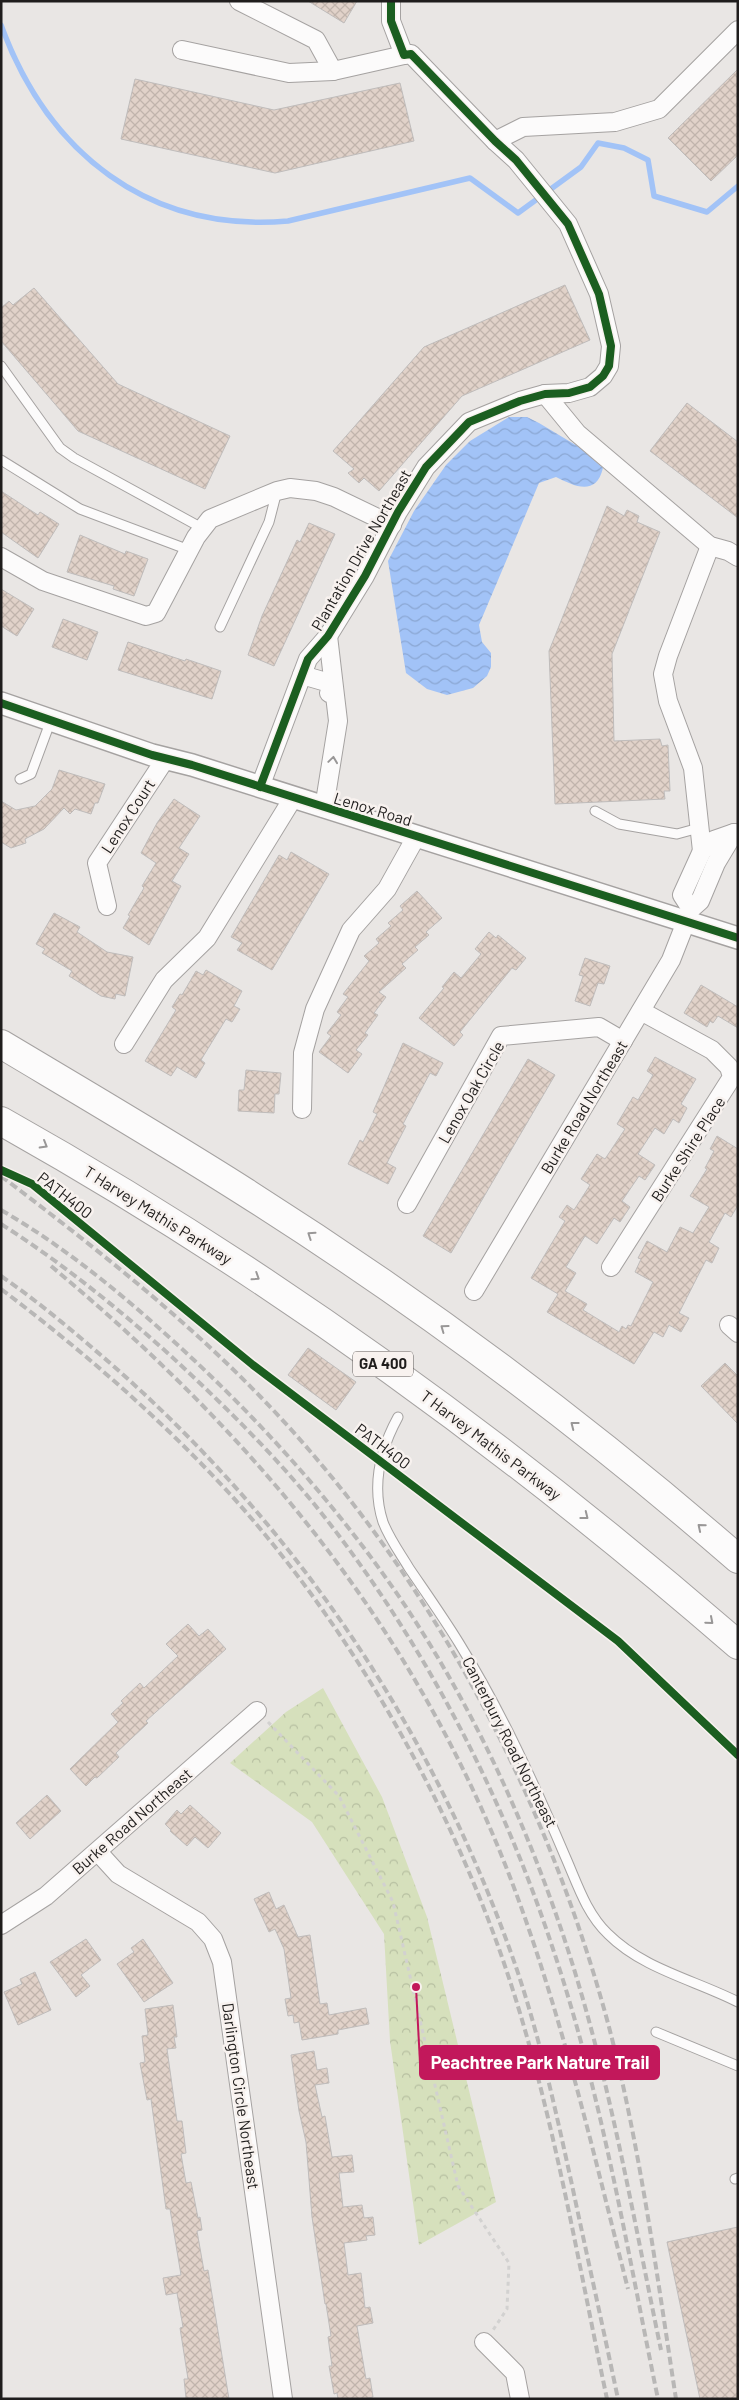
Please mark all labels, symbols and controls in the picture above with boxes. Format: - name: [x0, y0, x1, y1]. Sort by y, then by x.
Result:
- street label: Plantation Drive Northeast: [307, 466, 415, 634]
- one-way arrow: [327, 755, 337, 764]
- street label: Lenox Court: [97, 775, 159, 856]
- street label: Lenox Road: [332, 788, 415, 829]
- street label: Lenox Oak Circle: [434, 1037, 507, 1146]
- street label: Burke Road Northeast: [536, 1037, 631, 1177]
- street label: Burke Shire Place: [647, 1093, 729, 1205]
- one-way arrow: [38, 1138, 47, 1148]
- street label: T Harvey Mathis Parkway: [81, 1161, 236, 1268]
- street label: PATH400: [34, 1167, 96, 1222]
- one-way arrow: [307, 1232, 316, 1241]
- one-way arrow: [251, 1270, 260, 1280]
- one-way arrow: [440, 1325, 450, 1334]
- road number: GA 400: [353, 1352, 413, 1376]
- street label: T Harvey Mathis Parkway: [417, 1386, 566, 1504]
- street label: PATH400: [352, 1419, 415, 1473]
- one-way arrow: [571, 1423, 580, 1431]
- one-way arrow: [579, 1511, 588, 1519]
- one-way arrow: [697, 1524, 706, 1533]
- one-way arrow: [704, 1615, 713, 1623]
- street label: Canterbury Road Northeast: [459, 1653, 562, 1830]
- street label: Burke Road Northeast: [68, 1764, 195, 1878]
- street label: Darlington Circle Northeast: [219, 2001, 264, 2190]
- callout: Peachtree Park Nature Trail: [420, 2046, 659, 2079]
- text: Peachtree Park Nature Trail: [431, 2051, 649, 2073]

